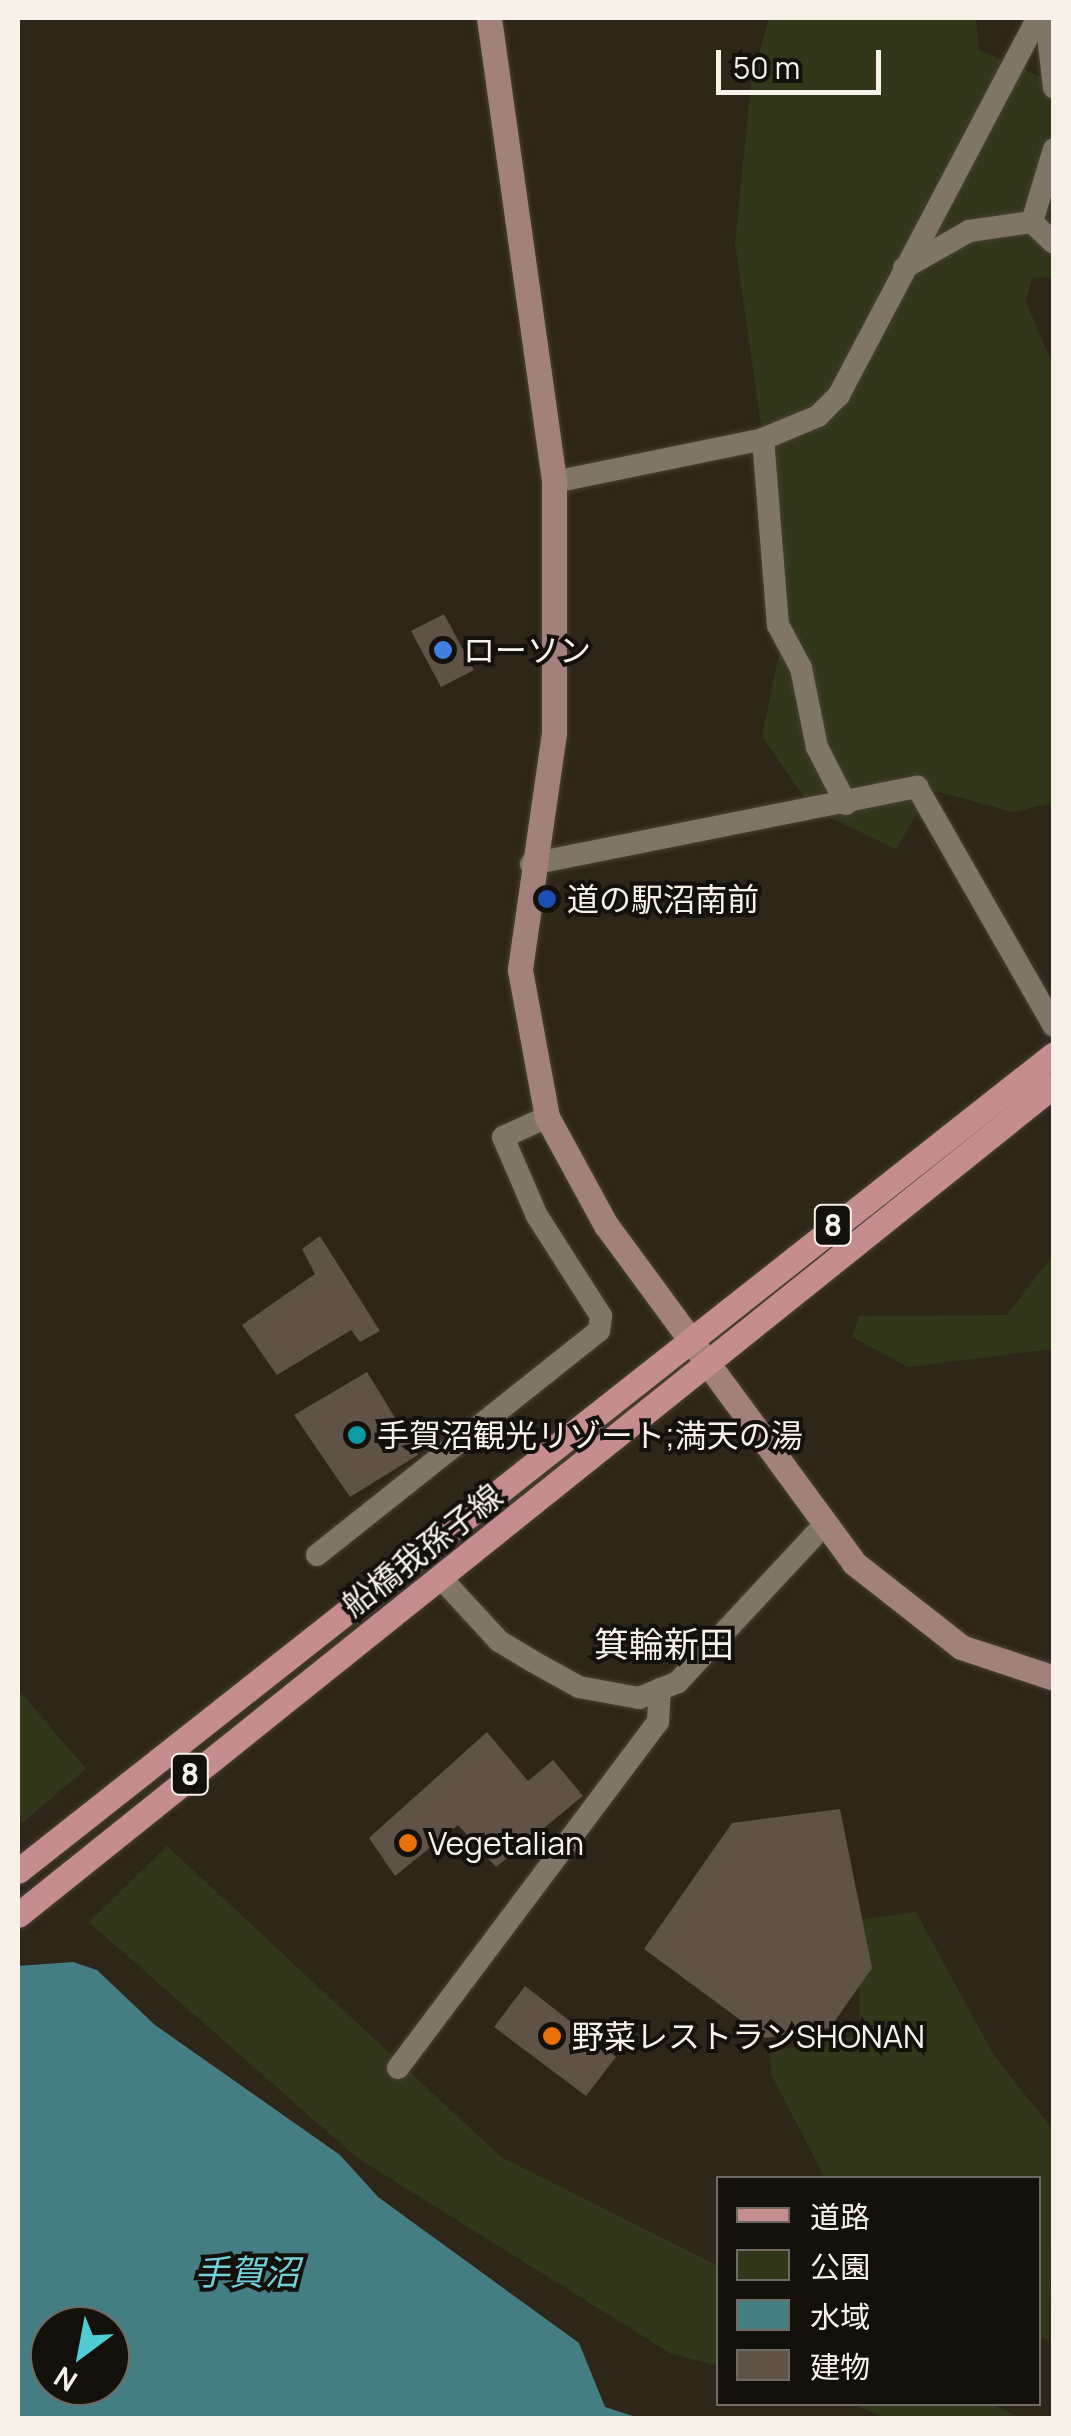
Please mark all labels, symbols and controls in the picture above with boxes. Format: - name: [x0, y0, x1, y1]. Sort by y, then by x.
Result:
- scale bar: [721, 30, 886, 92]
- text: 50 m: [733, 47, 800, 88]
- place label: ローソン: [463, 631, 591, 669]
- marker: ローソン: [432, 639, 454, 661]
- place label: 道の駅沼南前: [567, 880, 759, 918]
- marker: 道の駅沼南前: [536, 888, 558, 910]
- road number: 8: [813, 1200, 853, 1250]
- place label: 手賀沼観光リゾート;満天の湯: [377, 1416, 803, 1454]
- marker: 手賀沼観光リゾート;満天の湯: [346, 1424, 368, 1446]
- street label: 船橋我孫子線: [335, 1476, 509, 1624]
- district label: 箕輪新田: [594, 1623, 734, 1665]
- road number: 8: [170, 1749, 210, 1799]
- place label: Vegetalian: [428, 1824, 584, 1862]
- marker: Vegetalian: [397, 1832, 419, 1854]
- place label: 野菜レストランSHONAN: [572, 2017, 925, 2055]
- marker: 野菜レストランSHONAN: [541, 2025, 563, 2047]
- legend: [716, 2176, 1041, 2406]
- text: 道路: [810, 2196, 870, 2237]
- text: 公園: [810, 2246, 870, 2287]
- water label: 手賀沼: [195, 2251, 299, 2293]
- text: 水域: [810, 2296, 870, 2337]
- north arrow: [30, 2306, 130, 2406]
- text: 建物: [810, 2346, 870, 2387]
- text: N: [47, 2358, 84, 2401]

